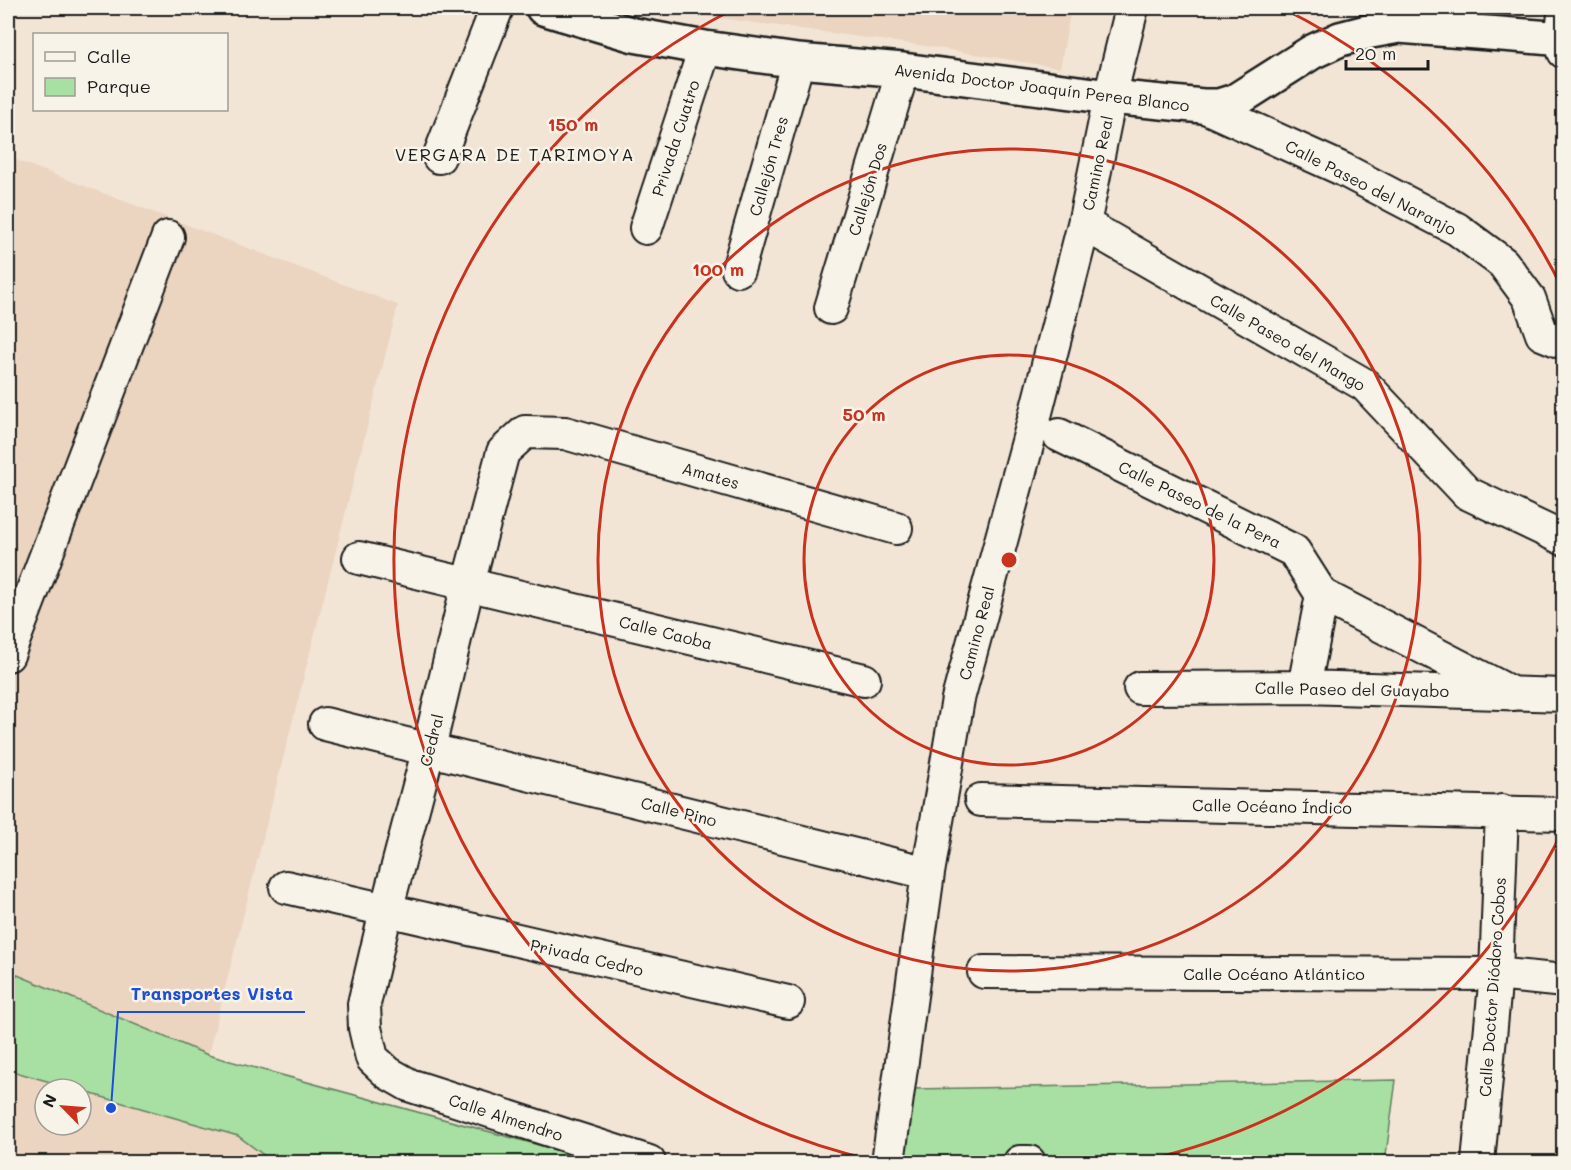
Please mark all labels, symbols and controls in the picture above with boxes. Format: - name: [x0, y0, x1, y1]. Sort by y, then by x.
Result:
- legend: [33, 33, 228, 111]
- scale bar: [1346, 33, 1428, 71]
- text: 20 m: [1355, 41, 1396, 65]
- text: Calle: [87, 44, 131, 68]
- street label: Avenida Doctor Joaquín Perea Blanco: [893, 58, 1191, 116]
- text: Parque: [87, 74, 151, 98]
- street label: Privada Cuatro: [646, 77, 704, 199]
- text: 150 m: [548, 112, 598, 136]
- street label: Callejón Tres: [744, 114, 792, 218]
- street label: Camino Real: [1077, 114, 1117, 212]
- street label: Calle Paseo del Naranjo: [1282, 135, 1460, 239]
- street label: Callejón Dos: [843, 140, 891, 238]
- district label: VERGARA DE TARIMOYA: [395, 142, 635, 166]
- text: 100 m: [692, 257, 744, 281]
- street label: Calle Paseo del Mango: [1207, 289, 1369, 395]
- text: 50 m: [843, 402, 885, 426]
- street label: Calle Paseo de la Pera: [1115, 455, 1285, 553]
- street label: Amates: [680, 457, 742, 493]
- centre of rings: [999, 550, 1019, 570]
- street label: Camino Real: [953, 584, 999, 682]
- street label: Calle Caoba: [617, 610, 715, 654]
- street label: Calle Paseo del Guayabo: [1255, 677, 1449, 701]
- street label: Cedral: [414, 712, 448, 768]
- street label: Calle Pino: [639, 791, 719, 831]
- street label: Calle Océano Índico: [1192, 794, 1352, 818]
- street label: Calle Doctor Diódoro Cobos: [1474, 877, 1510, 1097]
- street label: Privada Cedro: [528, 934, 646, 980]
- street label: Calle Océano Atlántico: [1183, 963, 1365, 984]
- callout: Transportes Vista: [118, 976, 305, 1012]
- text: Transportes Vista: [131, 981, 293, 1005]
- north arrow: [33, 1077, 93, 1137]
- street label: Calle Almendro: [446, 1089, 566, 1145]
- text: N: [37, 1091, 61, 1110]

